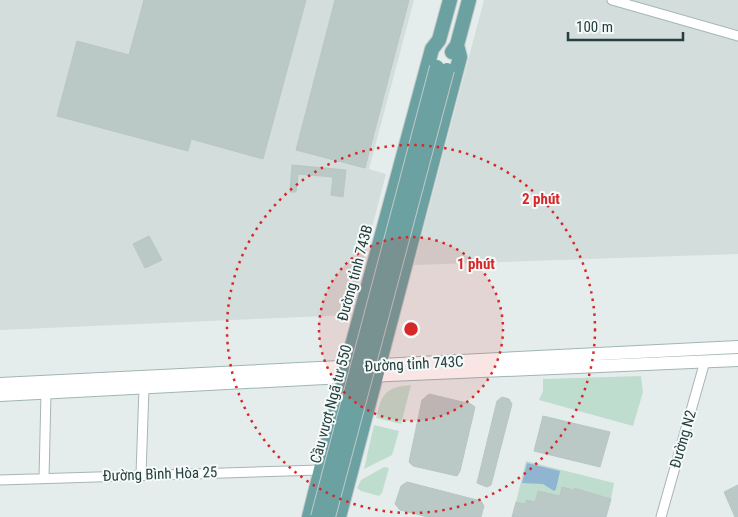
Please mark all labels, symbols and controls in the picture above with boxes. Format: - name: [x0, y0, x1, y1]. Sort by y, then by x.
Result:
- scale bar: [568, 10, 683, 42]
- text: 100 m: [576, 18, 613, 36]
- text: 2 phút: [522, 190, 560, 208]
- street label: Đường tỉnh 743B: [333, 223, 377, 323]
- text: 1 phút: [457, 255, 495, 273]
- centre of rings: [402, 320, 420, 338]
- street label: Cầu vượt Ngã tư 550: [307, 343, 355, 465]
- street label: Đường tỉnh 743C: [364, 352, 464, 376]
- street label: Đường N2: [666, 408, 700, 470]
- street label: Đường Bình Hòa 25: [102, 463, 218, 485]

